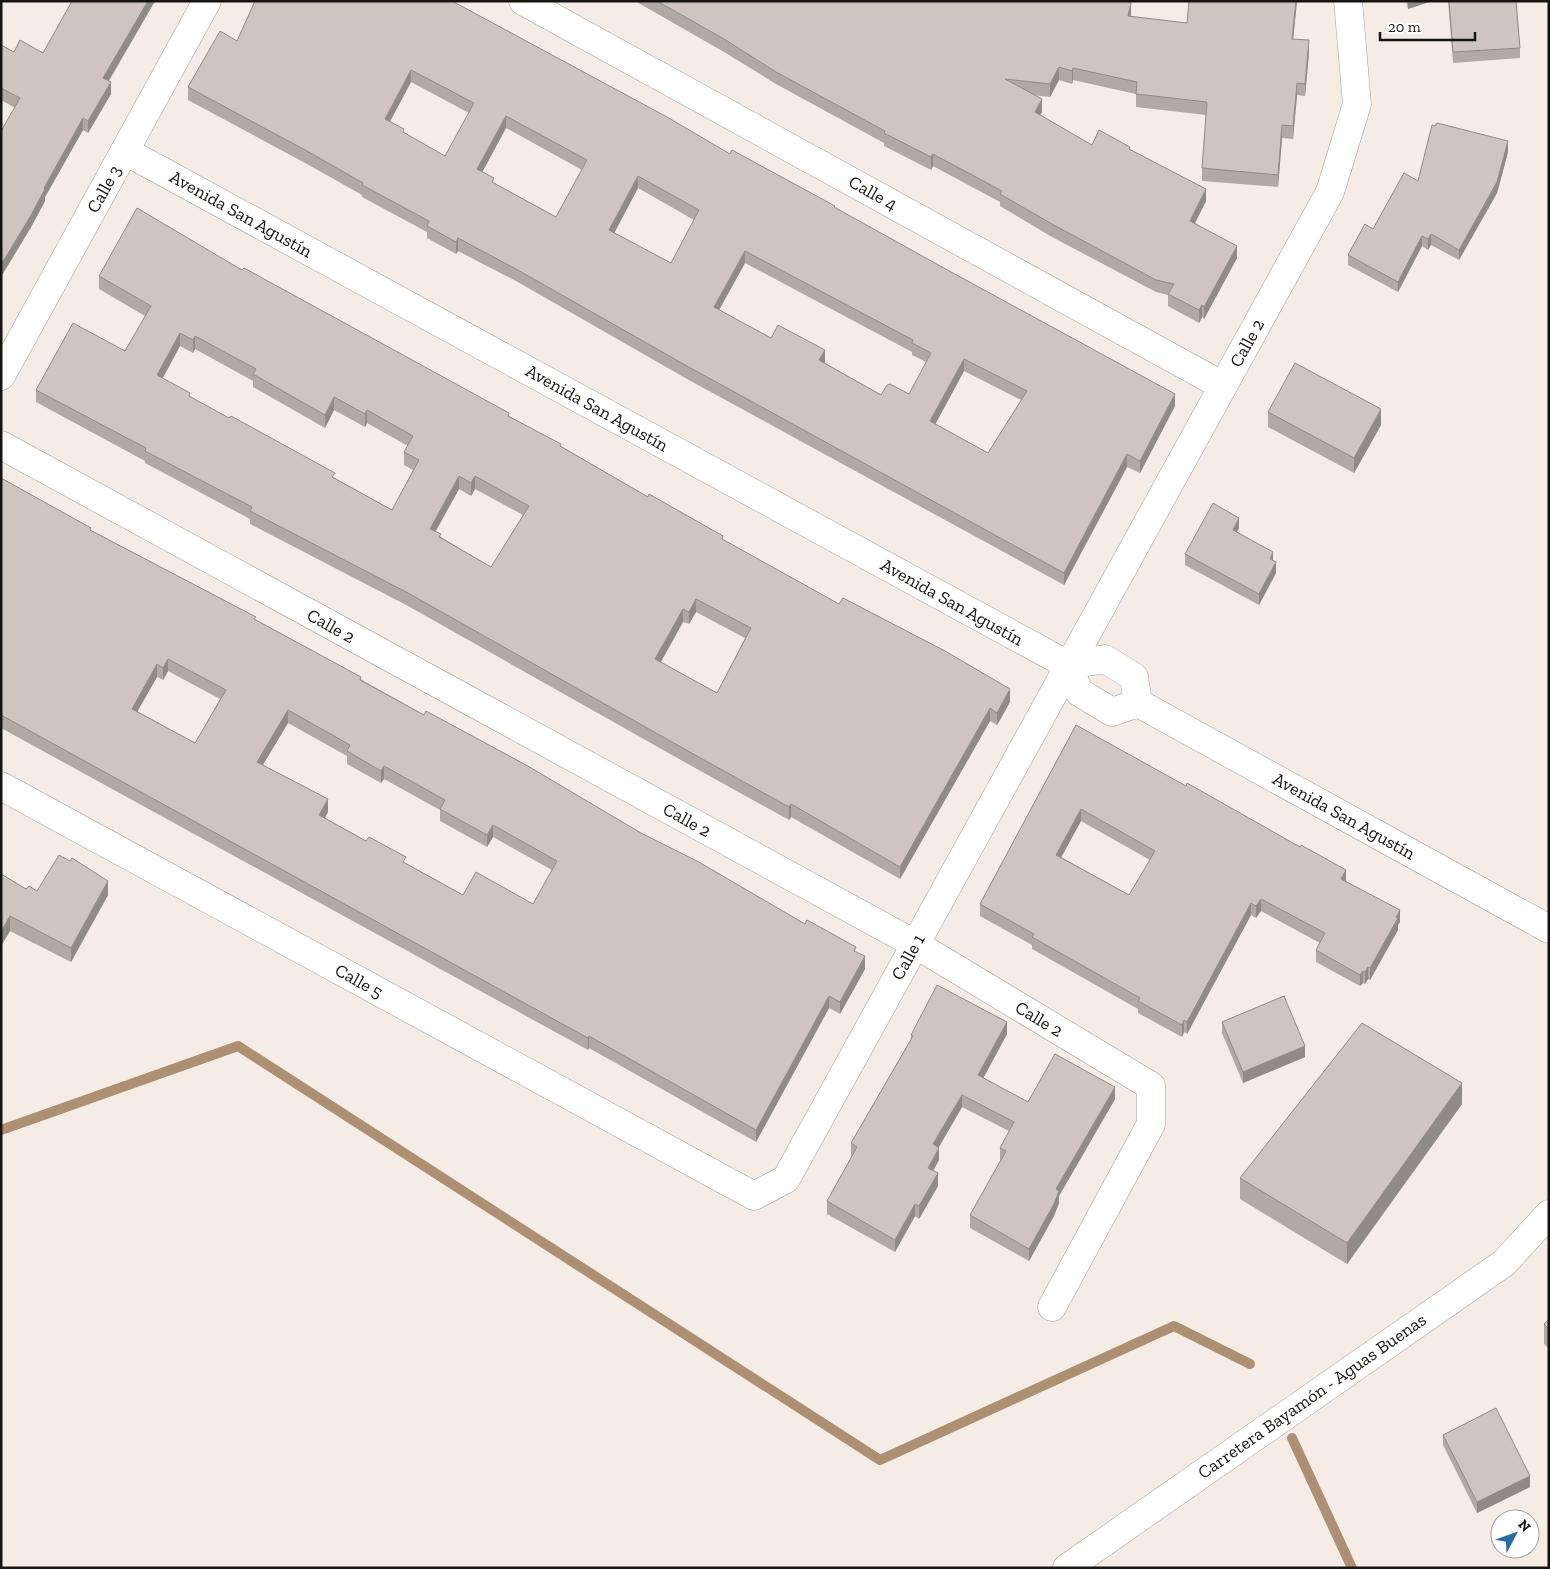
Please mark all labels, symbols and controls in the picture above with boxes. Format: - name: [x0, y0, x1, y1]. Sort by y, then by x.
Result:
- scale bar: [1380, 10, 1475, 42]
- text: 20 m: [1388, 18, 1421, 36]
- street label: Calle 3: [82, 161, 126, 217]
- street label: Avenida San Agustín: [166, 166, 317, 263]
- street label: Calle 4: [845, 171, 901, 215]
- street label: Calle 2: [1225, 315, 1269, 371]
- street label: Avenida San Agustín: [522, 360, 673, 457]
- street label: Avenida San Agustín: [877, 554, 1028, 651]
- street label: Calle 2: [303, 604, 359, 648]
- street label: Avenida San Agustín: [1269, 768, 1420, 865]
- street label: Calle 2: [659, 798, 715, 842]
- street label: Calle 1: [886, 930, 930, 984]
- street label: Calle 5: [331, 959, 387, 1003]
- street label: Calle 2: [1011, 996, 1067, 1042]
- street label: Carretera Bayamón - Aguas Buenas: [1194, 1308, 1431, 1484]
- north arrow: [1490, 1509, 1540, 1559]
- text: N: [1515, 1516, 1535, 1536]

